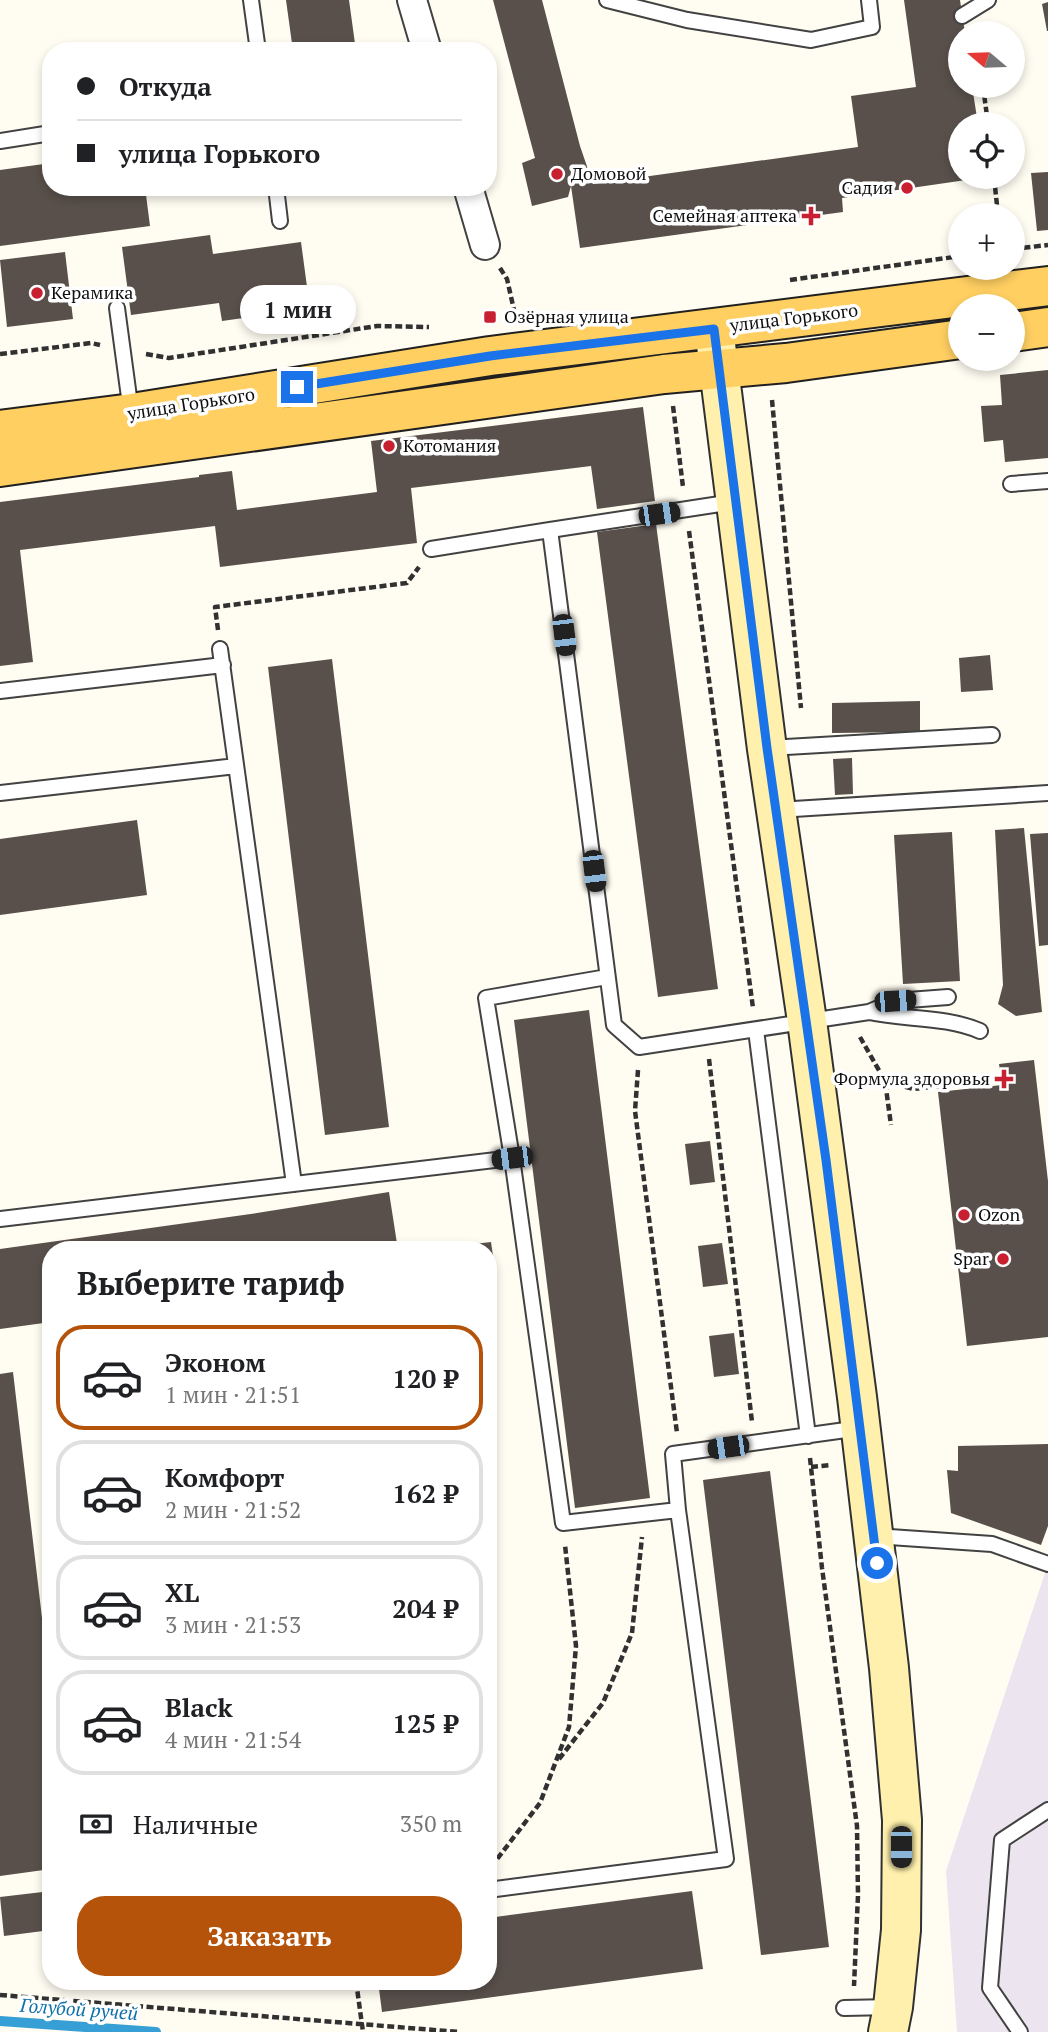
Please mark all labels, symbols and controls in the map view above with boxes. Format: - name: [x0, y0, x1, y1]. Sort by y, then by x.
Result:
- north arrow: [948, 21, 1026, 98]
- map controls: [948, 21, 1025, 371]
- text: Откуда: [119, 69, 212, 103]
- button: locate: [948, 112, 1025, 189]
- text: улица Горького: [119, 136, 320, 170]
- place label: Домовой: [571, 161, 647, 185]
- marker: Домовой: [549, 166, 565, 182]
- place label: Садия: [841, 175, 893, 199]
- marker: Садия: [899, 180, 915, 196]
- place label: Семейная аптека: [653, 203, 797, 227]
- button: +: [948, 203, 1025, 280]
- marker: Семейная аптека: [803, 208, 819, 224]
- place label: Керамика: [51, 280, 133, 304]
- marker: Керамика: [29, 285, 45, 301]
- callout: 1 мин: [239, 286, 355, 334]
- text: 1 мин: [264, 294, 332, 325]
- button: −: [948, 294, 1025, 371]
- street label: улица Горького: [728, 297, 859, 337]
- place label: Озёрная улица: [504, 304, 629, 328]
- marker: Озёрная улица: [482, 309, 498, 325]
- route end: [281, 371, 313, 403]
- street label: улица Горького: [124, 381, 256, 425]
- place label: Котомания: [403, 433, 496, 457]
- marker: Котомания: [381, 438, 397, 454]
- car: [637, 501, 682, 527]
- car: [552, 613, 577, 657]
- car: [582, 849, 607, 893]
- car: [874, 989, 917, 1013]
- place label: Формула здоровья: [834, 1066, 990, 1090]
- marker: Формула здоровья: [996, 1071, 1012, 1087]
- car: [490, 1145, 535, 1171]
- place label: Ozon: [978, 1202, 1021, 1226]
- marker: Ozon: [956, 1207, 972, 1223]
- place label: Spar: [953, 1246, 989, 1270]
- marker: Spar: [995, 1251, 1011, 1267]
- text: Выберите тариф: [77, 1262, 345, 1304]
- text: Эконом: [165, 1345, 266, 1379]
- icon: car: [81, 1346, 144, 1409]
- text: 120 ₽: [392, 1361, 458, 1395]
- text: 1 мин · 21:51: [165, 1379, 301, 1410]
- car: [706, 1434, 751, 1460]
- text: Комфорт: [165, 1460, 284, 1494]
- icon: car: [81, 1461, 144, 1524]
- text: 162 ₽: [392, 1476, 458, 1510]
- text: 2 мин · 21:52: [165, 1494, 301, 1525]
- route start: [861, 1547, 893, 1579]
- text: XL: [165, 1575, 199, 1609]
- icon: car: [81, 1576, 144, 1639]
- text: 204 ₽: [392, 1591, 458, 1625]
- text: 3 мин · 21:53: [165, 1609, 301, 1640]
- text: Black: [165, 1690, 233, 1724]
- icon: car: [81, 1691, 144, 1754]
- text: 125 ₽: [392, 1706, 458, 1740]
- text: 4 мин · 21:54: [165, 1724, 301, 1755]
- icon: cash: [77, 1805, 115, 1843]
- text: Наличные: [133, 1807, 258, 1841]
- text: 350 m: [400, 1808, 462, 1839]
- car: [891, 1826, 912, 1868]
- button: Заказать: [77, 1896, 462, 1976]
- water label: Голубой ручей: [18, 1992, 139, 2025]

